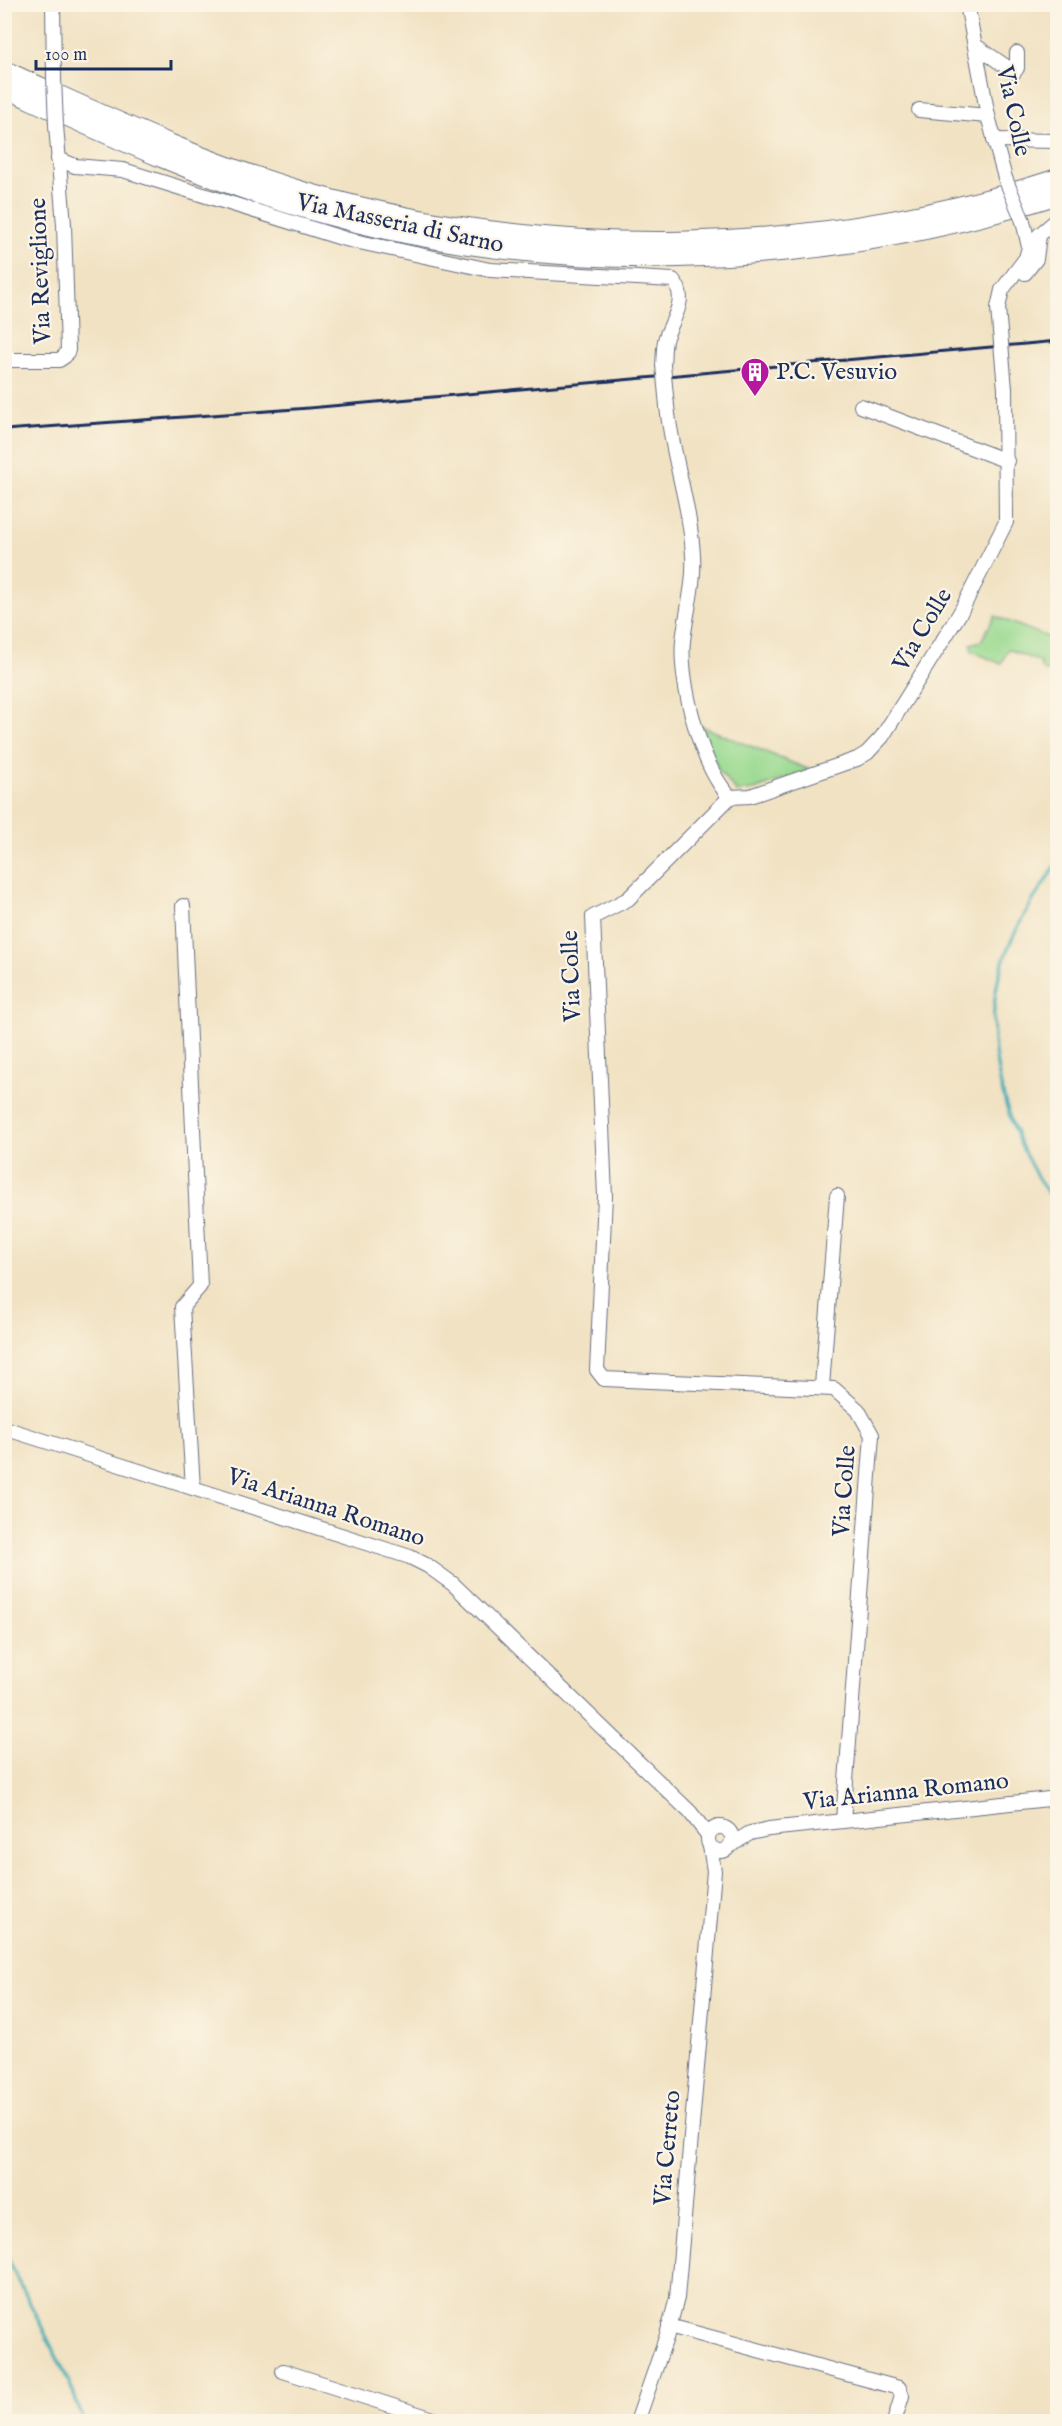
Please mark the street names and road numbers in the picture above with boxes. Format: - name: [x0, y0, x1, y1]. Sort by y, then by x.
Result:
- street label: Via Colle: [988, 62, 1038, 159]
- street label: Via Masseria di Sarno: [293, 187, 507, 261]
- street label: Via Reviglione: [23, 197, 59, 346]
- street label: Via Colle: [886, 583, 960, 678]
- street label: Via Colle: [555, 930, 589, 1023]
- street label: Via Colle: [826, 1444, 864, 1539]
- street label: Via Arianna Romano: [222, 1461, 429, 1555]
- street label: Via Arianna Romano: [801, 1766, 1010, 1818]
- street label: Via Cerreto: [647, 2089, 688, 2208]

